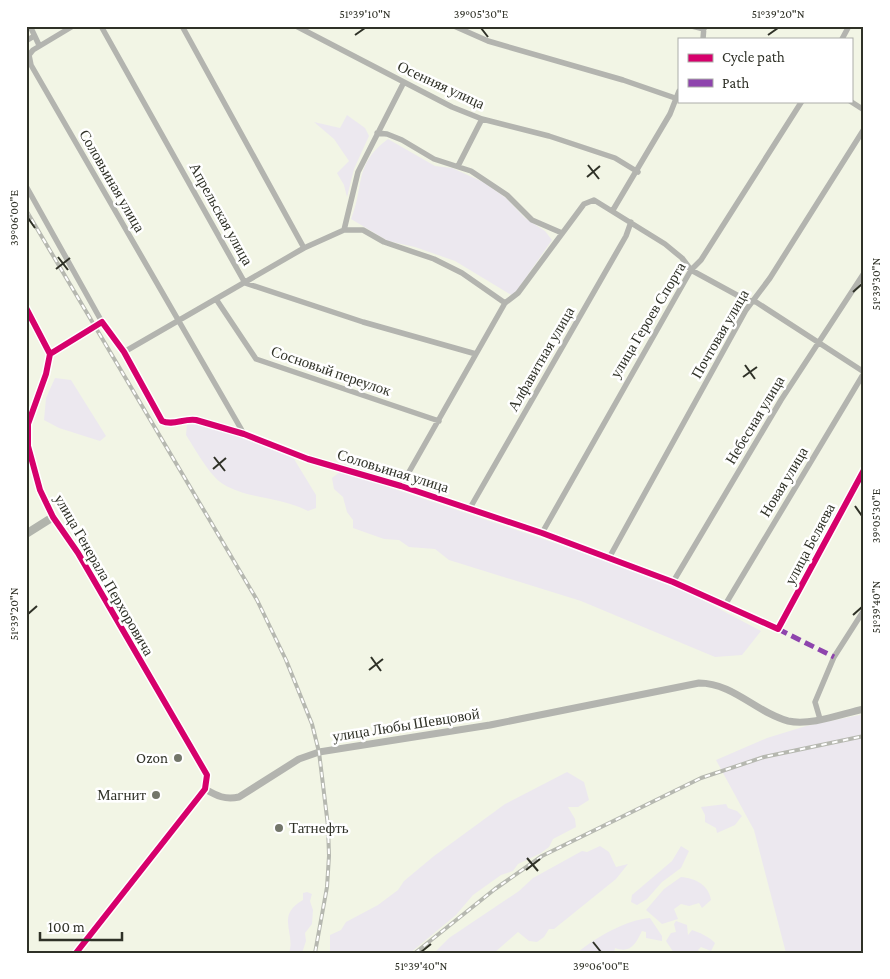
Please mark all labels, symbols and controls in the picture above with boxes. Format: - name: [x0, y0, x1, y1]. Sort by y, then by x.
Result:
- text: 51°39'10"N: [339, 7, 391, 21]
- text: 39°05'30"E: [454, 7, 509, 21]
- text: 51°39'20"N: [751, 7, 805, 21]
- legend: [678, 38, 852, 102]
- text: Cycle path: [722, 49, 785, 66]
- street label: Осенняя улица: [395, 58, 487, 112]
- text: Path: [722, 75, 749, 91]
- street label: Соловьиная улица: [76, 127, 148, 235]
- street label: Апрельская улица: [186, 160, 256, 268]
- text: 39°06'00"E: [7, 190, 21, 246]
- text: 51°39'30"N: [869, 257, 883, 310]
- street label: улица Героев Спорта: [607, 259, 689, 381]
- street label: Почтовая улица: [688, 287, 752, 381]
- street label: Алфавитная улица: [505, 304, 578, 414]
- street label: Сосновый переулок: [269, 343, 394, 399]
- street label: Небесная улица: [722, 373, 788, 467]
- street label: Новая улица: [757, 444, 811, 520]
- street label: Соловьиная улица: [335, 446, 451, 496]
- text: 39°05'30"E: [869, 488, 883, 543]
- street label: улица Генерала Перхоровича: [51, 491, 157, 659]
- street label: улица Беляева: [782, 500, 838, 587]
- text: 51°39'40"N: [869, 580, 883, 633]
- text: 51°39'20"N: [7, 587, 21, 641]
- street label: улица Любы Шевцовой: [331, 705, 481, 745]
- place label: Ozon: [136, 750, 168, 766]
- marker: Ozon: [172, 752, 184, 764]
- place label: Магнит: [97, 787, 146, 803]
- marker: Магнит: [150, 789, 162, 801]
- place label: Татнефть: [289, 820, 349, 836]
- marker: Татнефть: [273, 822, 285, 834]
- scale bar: [40, 909, 122, 941]
- text: 100 m: [48, 919, 85, 935]
- text: 51°39'40"N: [395, 959, 448, 973]
- text: 39°06'00"E: [573, 959, 629, 973]

